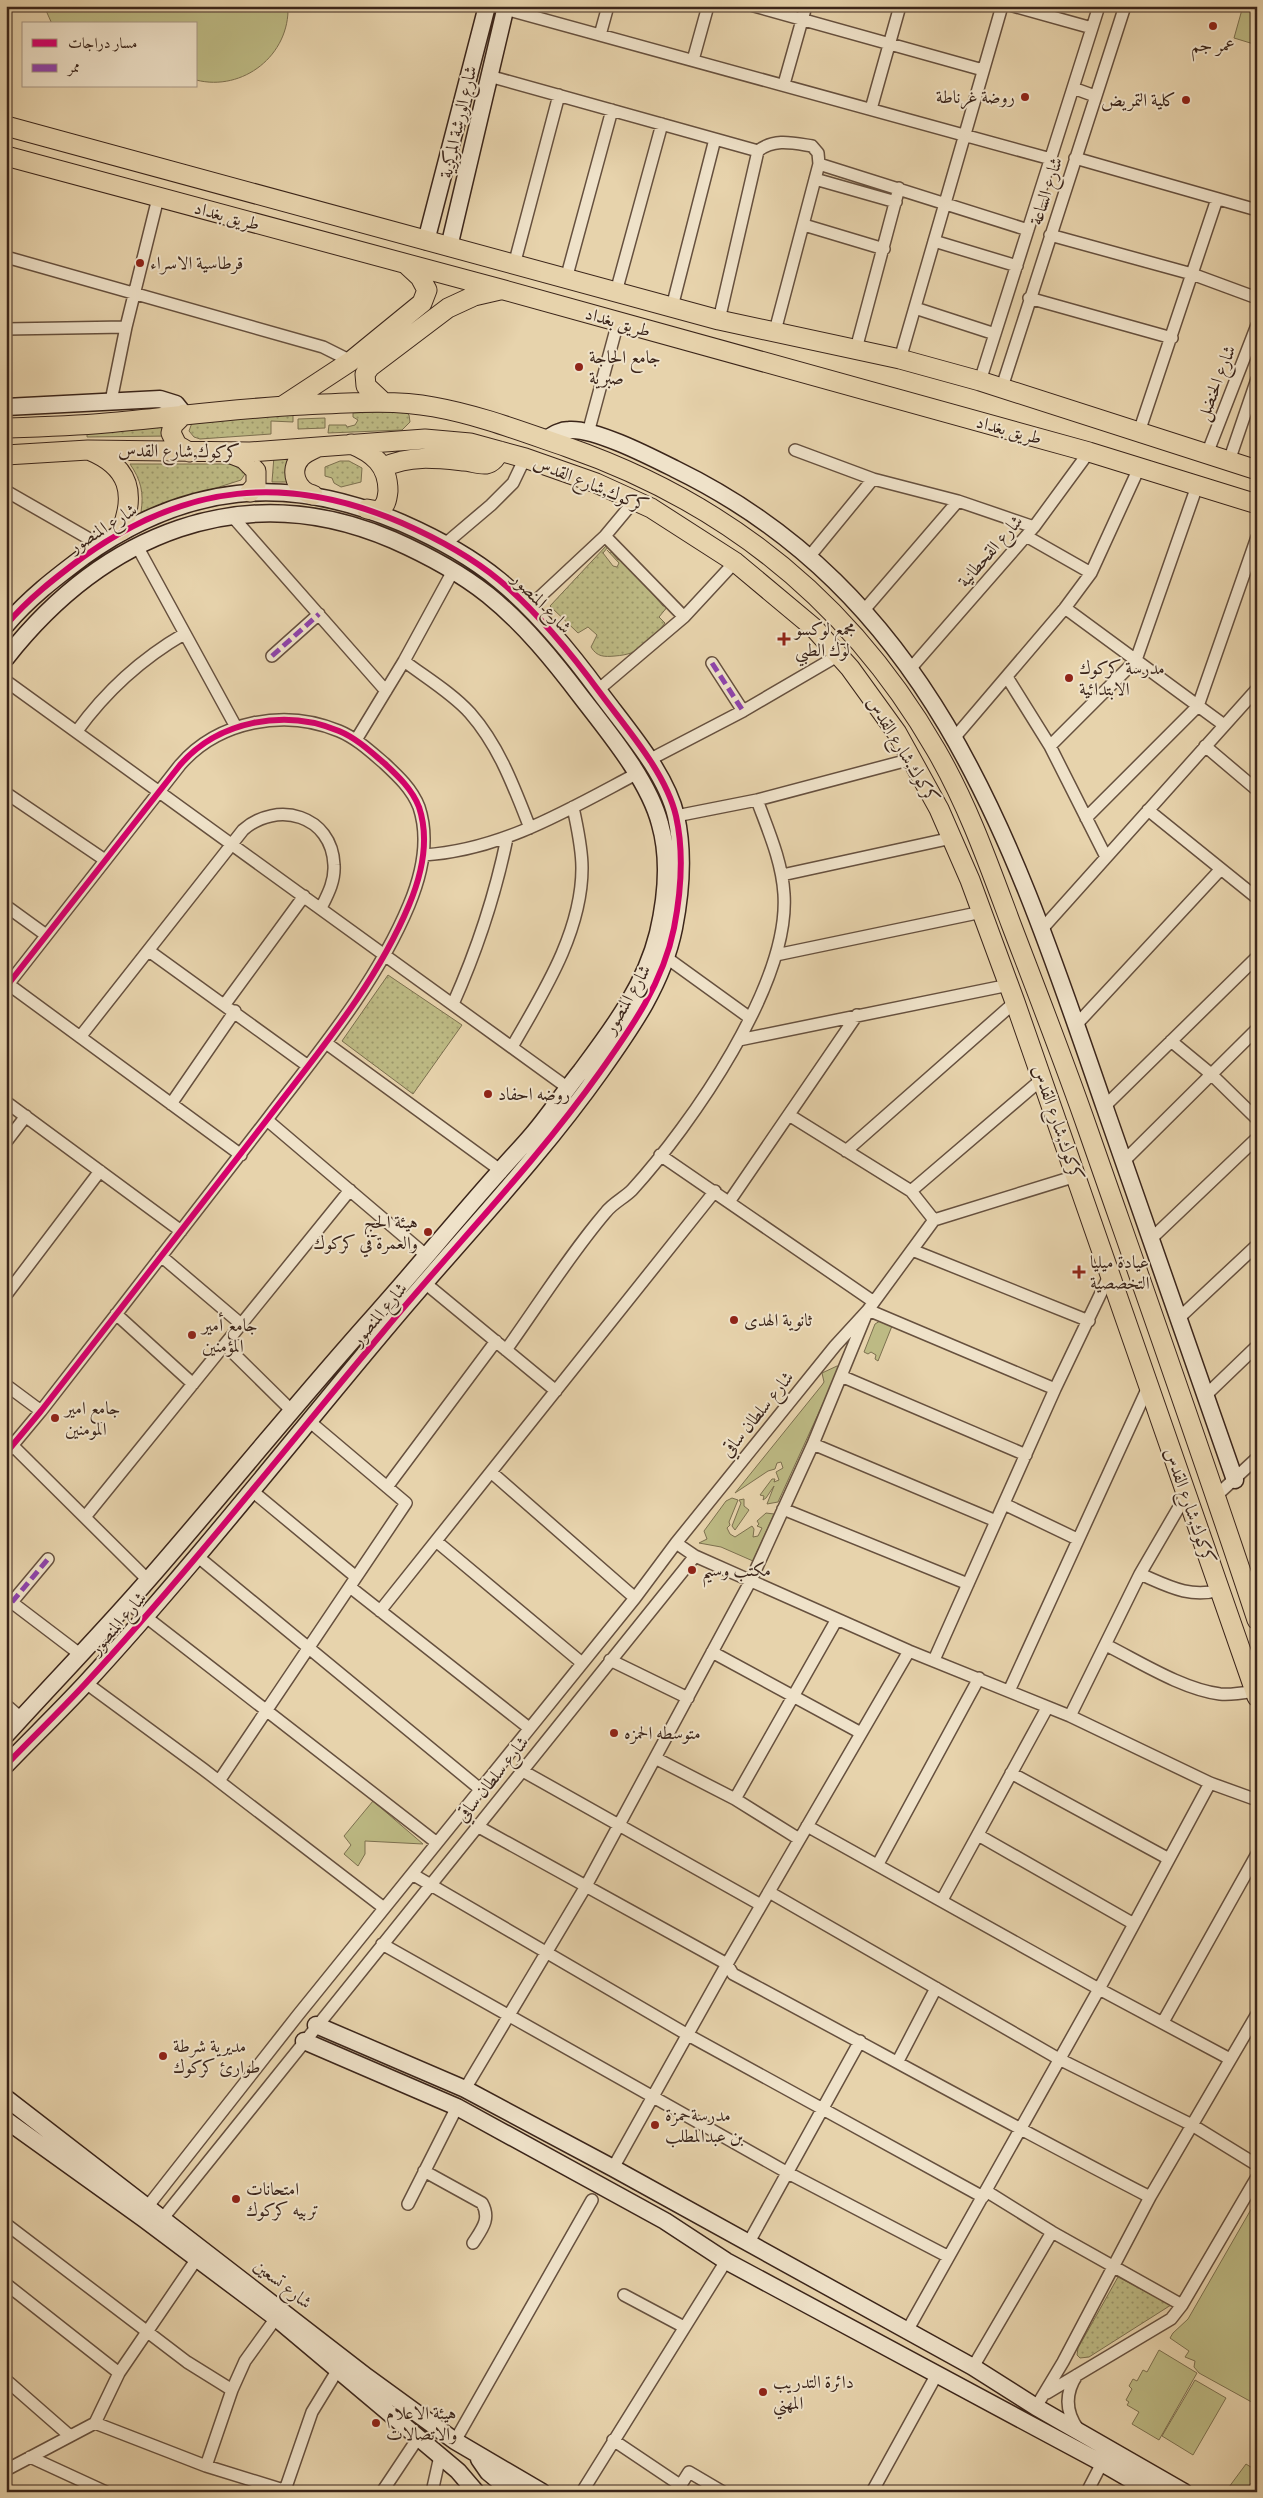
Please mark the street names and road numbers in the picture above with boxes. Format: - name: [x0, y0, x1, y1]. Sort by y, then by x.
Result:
- street label: شارع الورشة المركزية: [434, 64, 486, 181]
- street label: شارع الساعة: [1025, 154, 1071, 229]
- street label: طريق بغداد: [191, 197, 262, 236]
- street label: طريق بغداد: [582, 302, 653, 343]
- street label: شارع الحنضل: [1192, 342, 1244, 425]
- street label: طريق بغداد: [973, 411, 1044, 450]
- street label: كركوك,شارع القدس: [118, 439, 240, 467]
- street label: كركوك,شارع القدس: [529, 451, 652, 521]
- street label: شارع المنصور: [63, 499, 143, 562]
- street label: شارع القحطانية: [953, 510, 1030, 594]
- street label: شارع المنصور: [503, 567, 576, 641]
- street label: كركوك,شارع القدس: [859, 692, 944, 810]
- street label: شارع المنصور: [597, 961, 659, 1041]
- street label: كركوك,شارع القدس: [1024, 1062, 1088, 1185]
- street label: شارع المنصور: [345, 1278, 415, 1354]
- street label: شارع سلطان ساقي: [716, 1367, 801, 1464]
- street label: كركوك,شارع القدس: [1156, 1445, 1220, 1568]
- street label: شارع المنصور: [83, 1587, 154, 1663]
- street label: شارع سلطان ساقي: [451, 1732, 536, 1829]
- street label: شارع تسعين: [247, 2254, 317, 2317]

